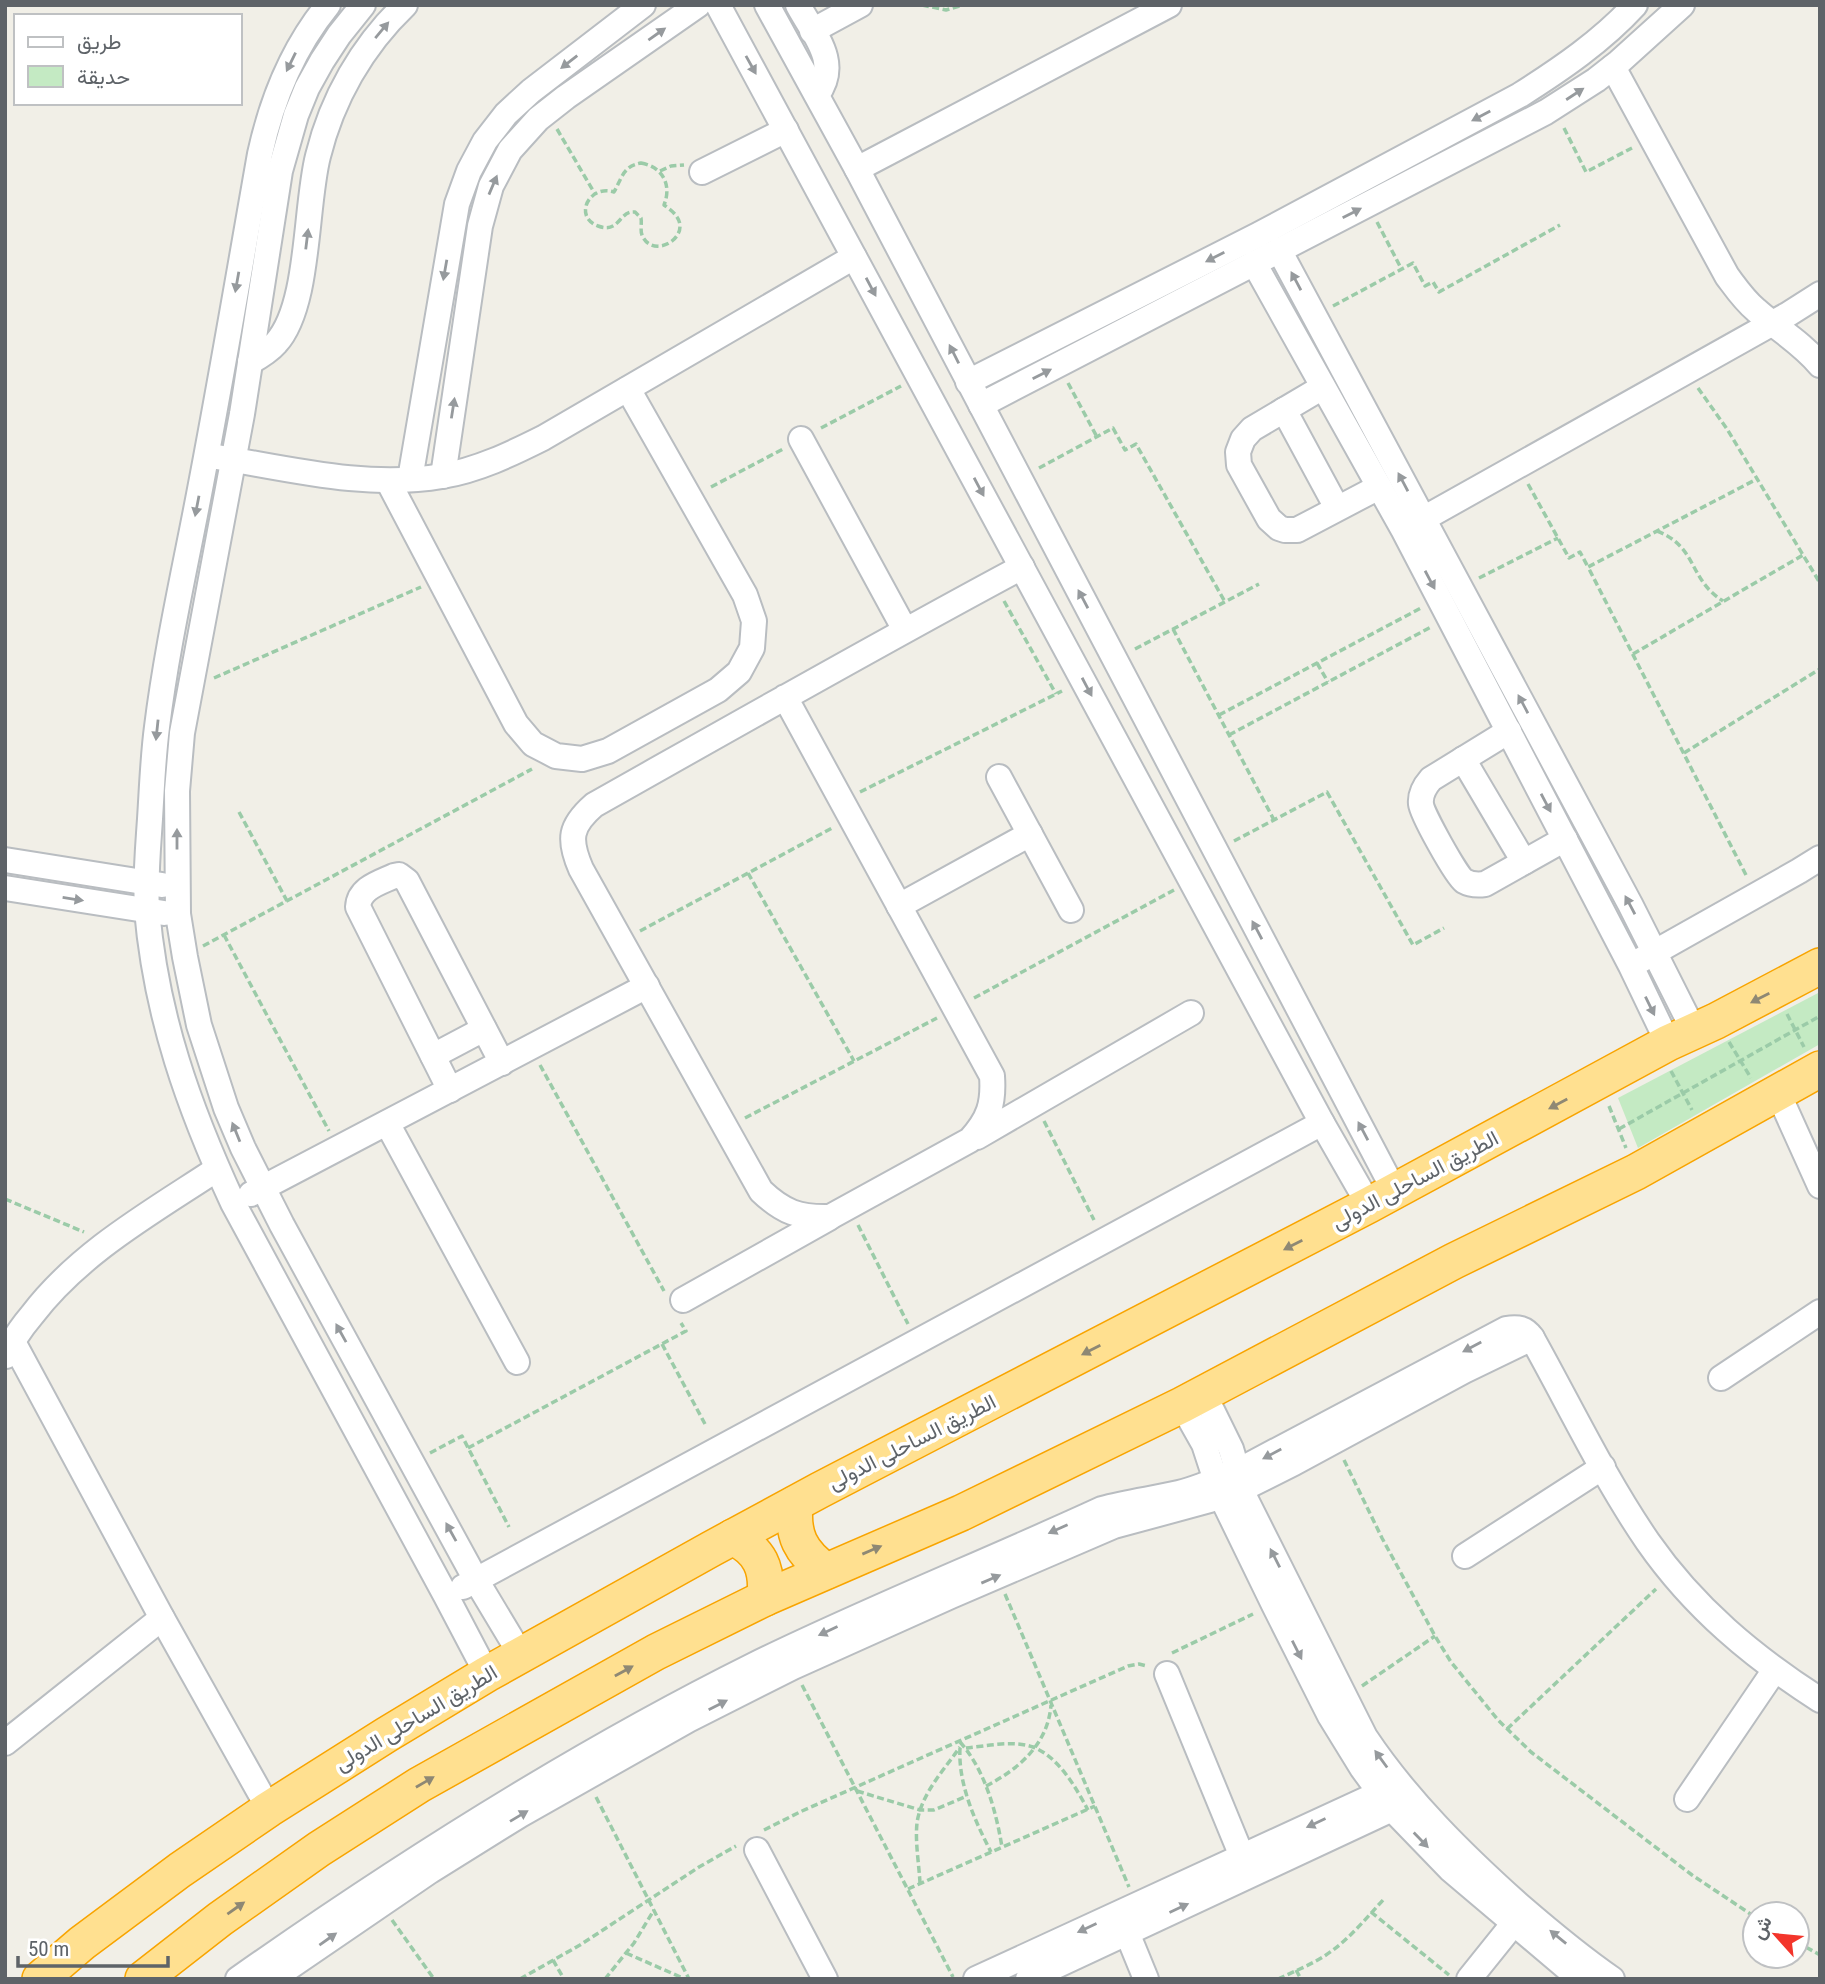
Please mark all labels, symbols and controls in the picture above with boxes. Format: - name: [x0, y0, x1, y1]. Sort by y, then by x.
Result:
- legend: [14, 14, 242, 105]
- one-way arrow: [374, 21, 389, 38]
- one-way arrow: [648, 27, 666, 41]
- text: طريق: [77, 30, 122, 55]
- one-way arrow: [285, 52, 296, 72]
- one-way arrow: [560, 54, 578, 68]
- one-way arrow: [745, 55, 757, 75]
- text: حديقة: [77, 65, 130, 89]
- one-way arrow: [1565, 88, 1584, 101]
- one-way arrow: [1470, 109, 1490, 121]
- one-way arrow: [487, 174, 498, 195]
- one-way arrow: [1342, 207, 1362, 218]
- one-way arrow: [301, 228, 312, 250]
- one-way arrow: [1205, 251, 1225, 263]
- one-way arrow: [439, 259, 450, 281]
- one-way arrow: [231, 271, 242, 293]
- one-way arrow: [1290, 272, 1302, 291]
- one-way arrow: [865, 277, 877, 297]
- one-way arrow: [948, 344, 959, 364]
- one-way arrow: [1032, 368, 1051, 380]
- one-way arrow: [448, 397, 459, 419]
- one-way arrow: [1398, 472, 1409, 492]
- one-way arrow: [973, 477, 985, 497]
- one-way arrow: [191, 495, 202, 517]
- one-way arrow: [1424, 570, 1435, 590]
- one-way arrow: [1077, 588, 1089, 608]
- one-way arrow: [1081, 678, 1093, 697]
- one-way arrow: [1517, 694, 1528, 714]
- one-way arrow: [151, 719, 162, 741]
- one-way arrow: [1541, 793, 1552, 813]
- one-way arrow: [171, 828, 183, 850]
- one-way arrow: [62, 894, 84, 905]
- one-way arrow: [1624, 895, 1636, 914]
- one-way arrow: [1251, 920, 1263, 940]
- one-way arrow: [1750, 993, 1770, 1004]
- one-way arrow: [1644, 996, 1656, 1016]
- one-way arrow: [1548, 1098, 1568, 1109]
- one-way arrow: [230, 1121, 241, 1142]
- one-way arrow: [1357, 1121, 1369, 1141]
- street label: الطريق الساحلى الدولى: [1328, 1126, 1503, 1235]
- one-way arrow: [1283, 1239, 1302, 1251]
- one-way arrow: [335, 1323, 347, 1343]
- one-way arrow: [1462, 1340, 1482, 1352]
- one-way arrow: [1080, 1343, 1100, 1355]
- street label: الطريق الساحلى الدولى: [824, 1389, 1000, 1496]
- one-way arrow: [1262, 1448, 1282, 1460]
- one-way arrow: [445, 1522, 457, 1542]
- one-way arrow: [1048, 1524, 1069, 1535]
- one-way arrow: [862, 1544, 883, 1555]
- one-way arrow: [1269, 1548, 1280, 1568]
- one-way arrow: [980, 1573, 1001, 1584]
- one-way arrow: [818, 1625, 838, 1637]
- one-way arrow: [1291, 1640, 1302, 1660]
- street label: الطريق الساحلى الدولى: [330, 1660, 502, 1777]
- one-way arrow: [614, 1665, 633, 1677]
- one-way arrow: [708, 1700, 728, 1712]
- one-way arrow: [1374, 1750, 1388, 1768]
- one-way arrow: [416, 1776, 435, 1788]
- one-way arrow: [509, 1809, 528, 1822]
- one-way arrow: [1306, 1817, 1326, 1829]
- one-way arrow: [1412, 1831, 1428, 1848]
- north arrow: [1741, 1900, 1811, 1970]
- one-way arrow: [227, 1901, 245, 1915]
- one-way arrow: [1168, 1903, 1189, 1914]
- text: ش: [1746, 1912, 1777, 1943]
- one-way arrow: [1077, 1922, 1097, 1934]
- scale bar: [18, 1924, 168, 1968]
- one-way arrow: [1549, 1930, 1567, 1945]
- one-way arrow: [319, 1933, 337, 1947]
- text: 50 m: [28, 1937, 69, 1961]

